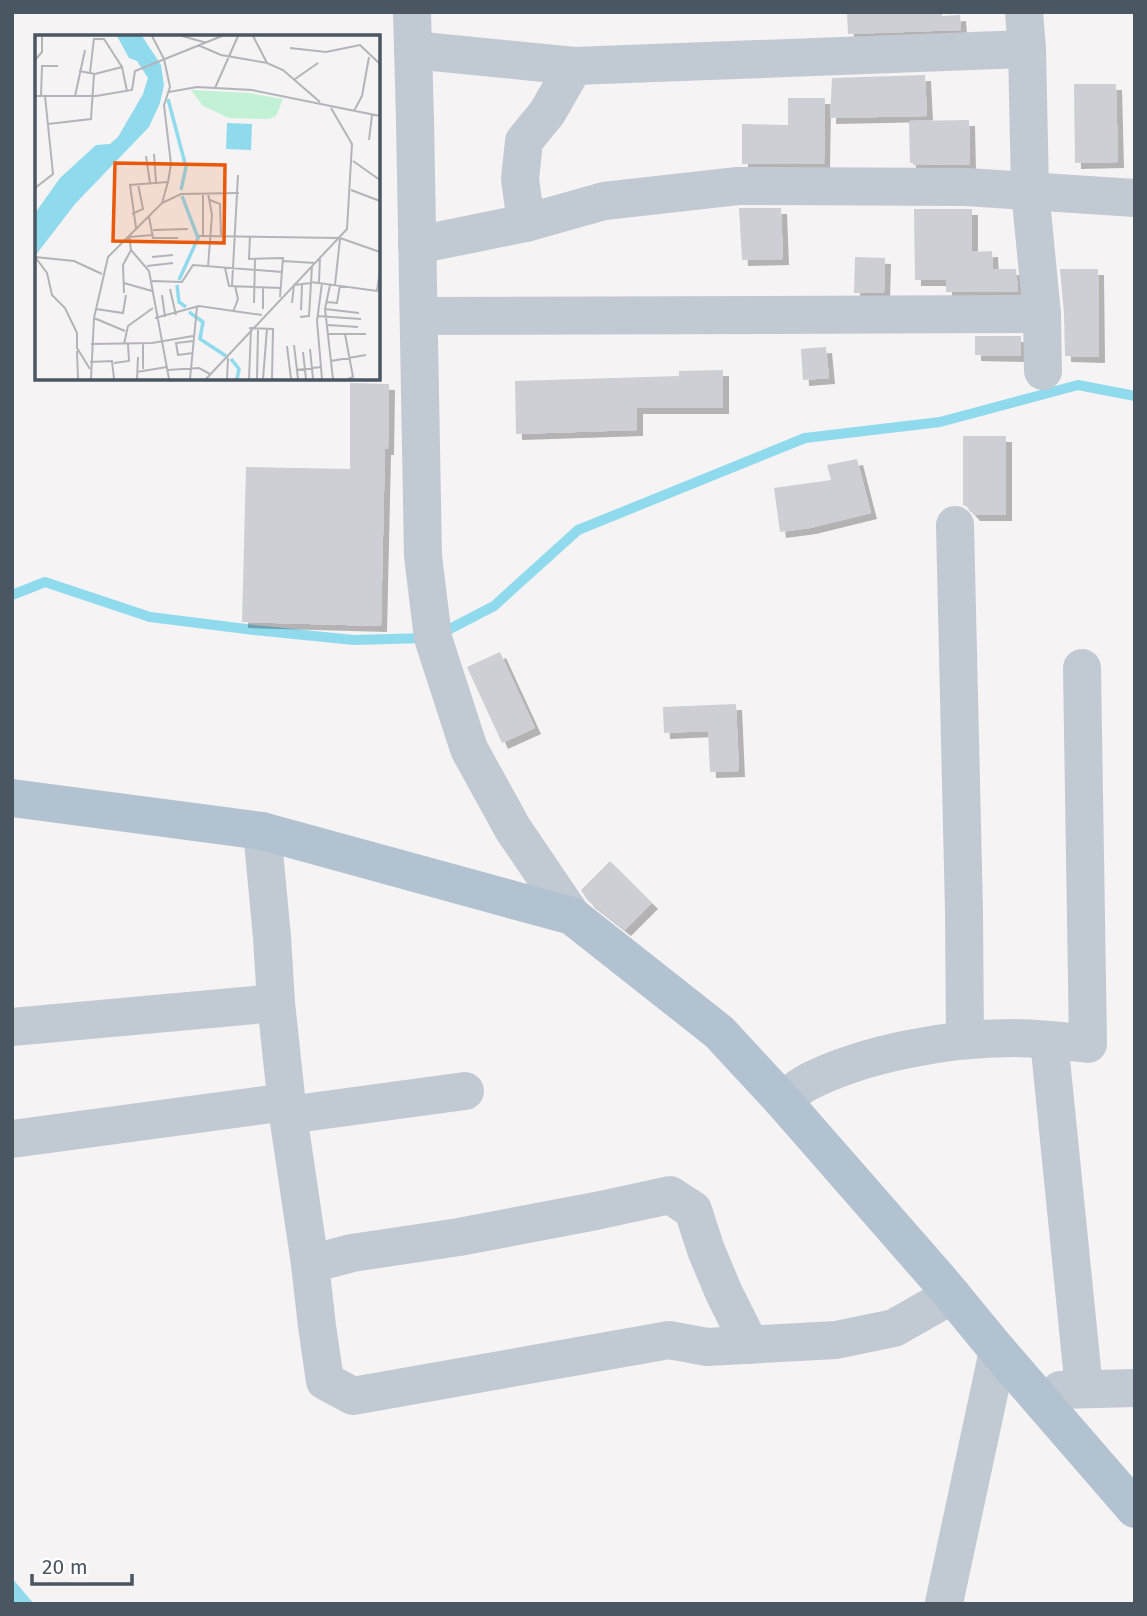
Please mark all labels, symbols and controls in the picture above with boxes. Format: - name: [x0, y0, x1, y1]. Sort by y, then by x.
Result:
- inset map: [35, 35, 380, 380]
- scale bar: [32, 1542, 131, 1586]
- text: 20 m: [42, 1554, 88, 1580]

